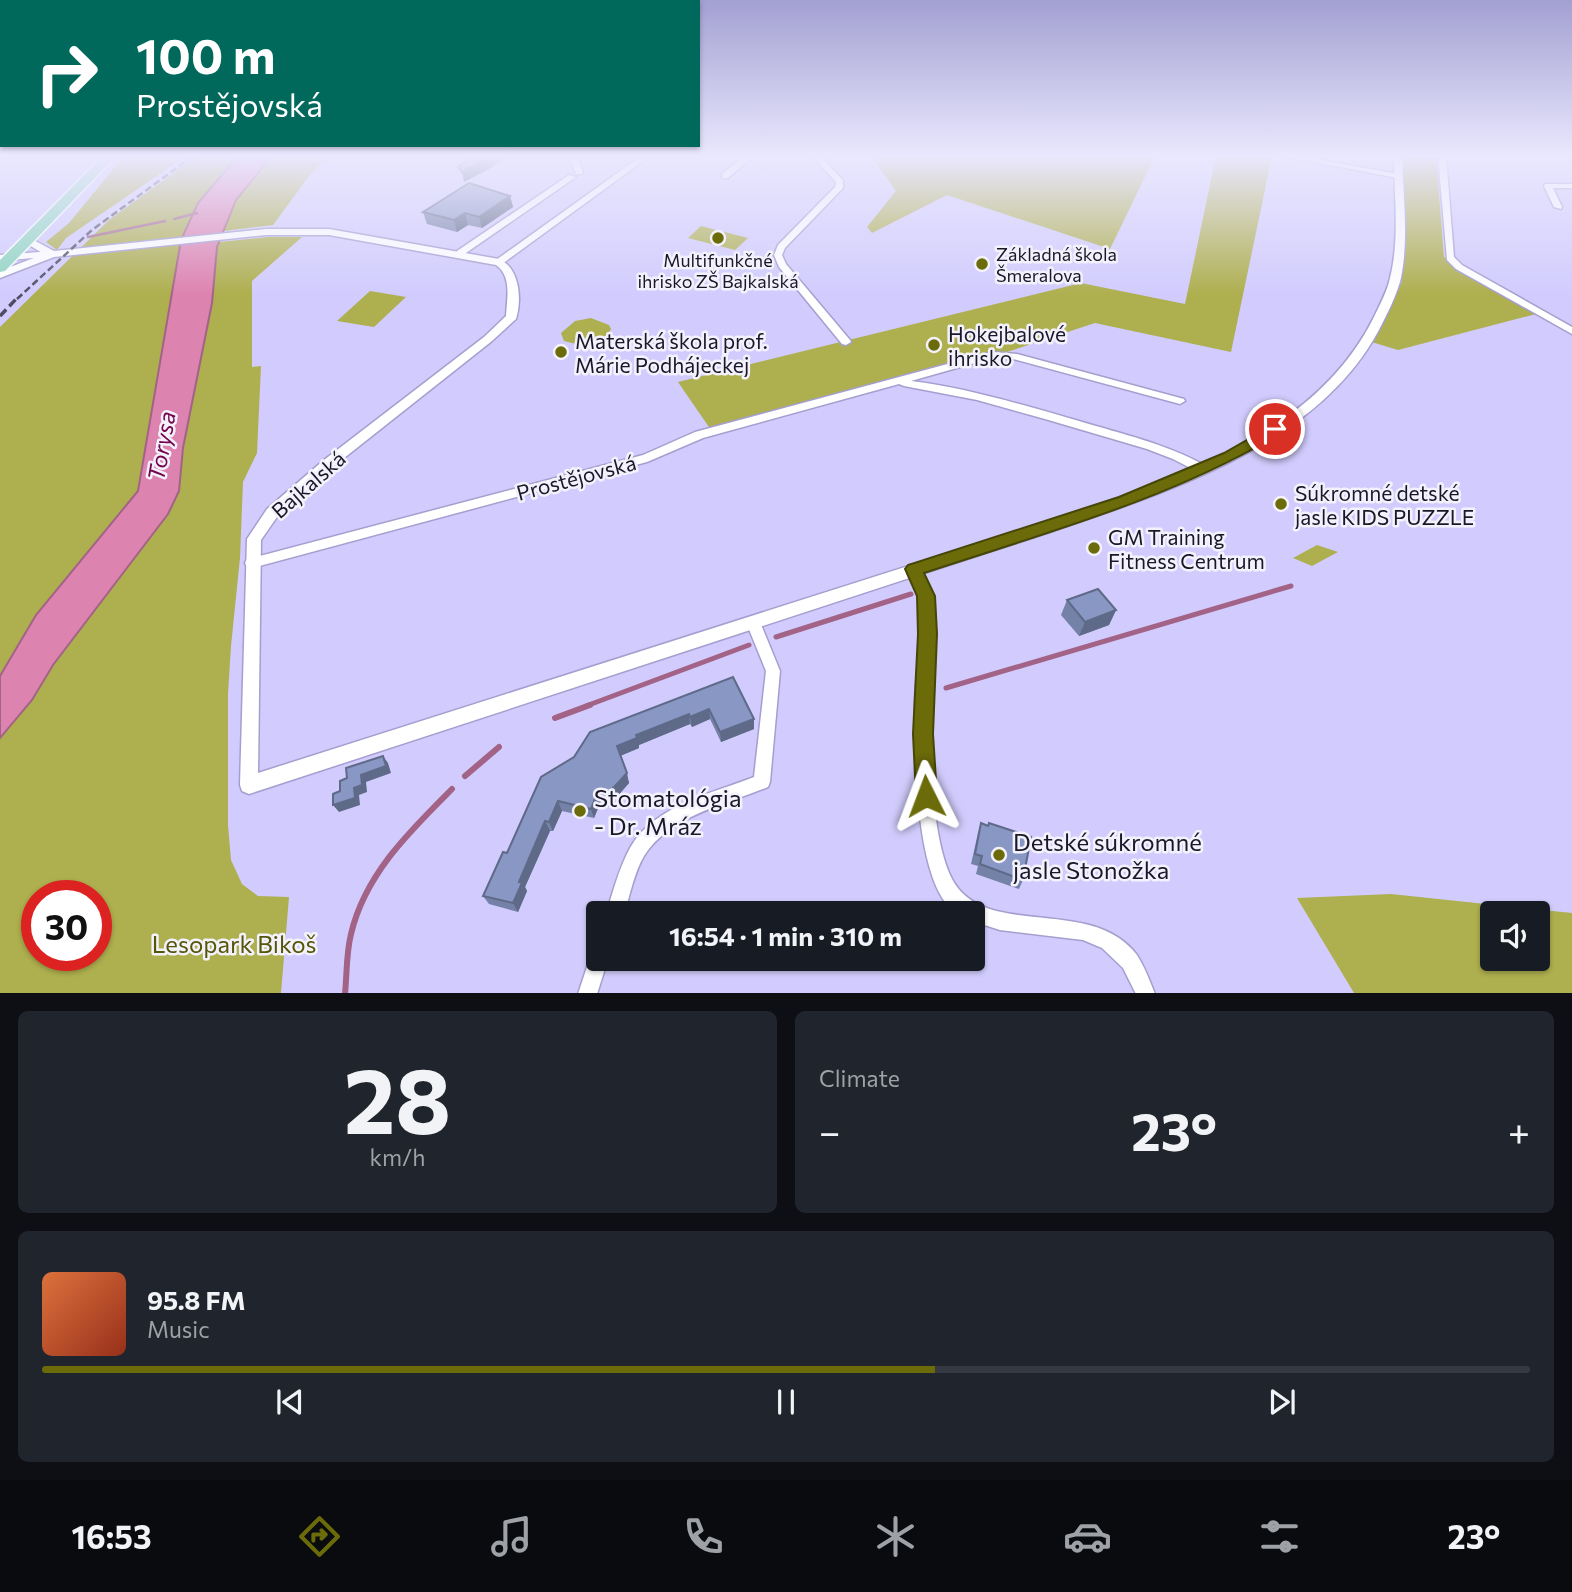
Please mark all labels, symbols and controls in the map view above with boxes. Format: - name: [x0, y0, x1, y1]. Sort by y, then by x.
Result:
- text: 100 m: [136, 24, 275, 84]
- icon: right: [21, 28, 112, 119]
- text: Prostějovská: [136, 84, 323, 124]
- marker: Multifunkčné ihrisko ZŠ Bajkalská: [710, 230, 726, 246]
- place label: Základná škola Šmeralova: [996, 243, 1117, 286]
- place label: Multifunkčné ihrisko ZŠ Bajkalská: [637, 249, 799, 292]
- marker: Základná škola Šmeralova: [974, 256, 990, 272]
- place label: Hokejbalové ihrisko: [948, 321, 1066, 370]
- place label: Materská škola prof. Márie Podhájeckej: [575, 328, 768, 377]
- marker: Hokejbalové ihrisko: [926, 337, 942, 353]
- marker: Materská škola prof. Márie Podhájeckej: [553, 344, 569, 360]
- pin: [1245, 399, 1305, 459]
- water label: Torysa: [141, 409, 181, 483]
- icon: arrive: [1256, 410, 1294, 448]
- street label: Bajkalská: [266, 445, 350, 523]
- street label: Prostějovská: [514, 449, 638, 505]
- place label: Súkromné detské jasle KIDS PUZZLE: [1295, 480, 1474, 529]
- marker: Súkromné detské jasle KIDS PUZZLE: [1273, 496, 1289, 512]
- place label: GM Training Fitness Centrum: [1108, 524, 1265, 573]
- marker: GM Training Fitness Centrum: [1086, 540, 1102, 556]
- position arrow: [889, 759, 963, 833]
- place label: Stomatológia - Dr. Mráz: [594, 783, 742, 840]
- marker: Stomatológia - Dr. Mráz: [572, 803, 588, 819]
- place label: Detské súkromné jasle Stonožka: [1013, 827, 1202, 884]
- marker: Detské súkromné jasle Stonožka: [991, 847, 1007, 863]
- speed limit sign: 30: [21, 880, 112, 971]
- map controls: [1480, 901, 1550, 971]
- button: sound: [1480, 901, 1550, 971]
- text: 16:54 · 1 min · 310 m: [669, 920, 902, 951]
- park label: Lesopark Bikoš: [152, 929, 316, 958]
- text: 28: [344, 1041, 451, 1153]
- text: Climate: [819, 1064, 900, 1092]
- text: 23°: [1131, 1098, 1217, 1162]
- text: −: [819, 1107, 841, 1154]
- text: +: [1508, 1107, 1530, 1154]
- text: km/h: [370, 1143, 425, 1171]
- text: 95.8 FM: [147, 1284, 245, 1315]
- text: Music: [147, 1315, 210, 1343]
- icon: previous: [271, 1383, 309, 1421]
- icon: pause: [767, 1383, 805, 1421]
- icon: next: [1263, 1383, 1301, 1421]
- icon: directions: [295, 1512, 344, 1561]
- icon: music: [487, 1512, 536, 1561]
- icon: phone: [679, 1512, 728, 1561]
- icon: climate: [871, 1512, 920, 1561]
- icon: car: [1063, 1512, 1112, 1561]
- icon: filters: [1255, 1512, 1304, 1561]
- text: 16:53: [72, 1516, 152, 1556]
- text: 23°: [1448, 1516, 1500, 1556]

